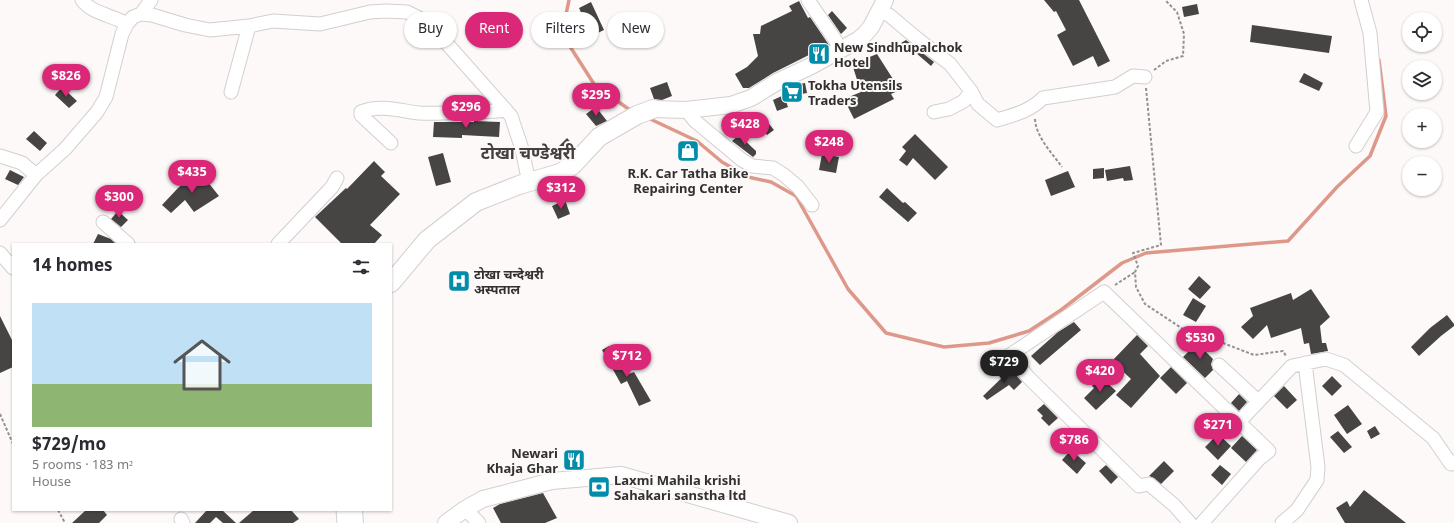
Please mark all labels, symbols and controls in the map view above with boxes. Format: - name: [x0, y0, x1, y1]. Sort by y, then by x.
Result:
- chip: Buy: [404, 12, 457, 48]
- chip: Rent: [465, 12, 523, 48]
- chip: Filters: [531, 12, 599, 48]
- chip: New: [607, 12, 664, 48]
- map controls: [1402, 12, 1442, 196]
- button: locate: [1402, 12, 1442, 52]
- place label: New Sindhupalchok Hotel: [834, 40, 963, 72]
- restaurant icon: New Sindhupalchok Hotel: [806, 41, 832, 67]
- button: layers: [1402, 60, 1442, 100]
- pin: $826: [42, 64, 90, 98]
- text: $826: [51, 68, 81, 85]
- place label: Tokha Utensils Traders: [808, 78, 902, 110]
- supermarket icon: Tokha Utensils Traders: [779, 79, 805, 105]
- pin: $295: [572, 83, 620, 117]
- text: $295: [581, 87, 611, 104]
- pin: $296: [442, 95, 490, 129]
- text: $296: [451, 99, 481, 116]
- button: +: [1402, 108, 1442, 148]
- pin: $428: [721, 112, 769, 146]
- text: $428: [730, 116, 760, 133]
- pin: $248: [805, 130, 853, 164]
- text: $248: [814, 134, 844, 151]
- shop icon: R.K. Car Tatha Bike Repairing Center: [675, 138, 701, 164]
- district label: टोखा चण्डेश्वरी: [481, 143, 576, 166]
- button: −: [1402, 156, 1442, 196]
- pin: $435: [168, 160, 216, 194]
- text: $435: [177, 164, 207, 181]
- place label: R.K. Car Tatha Bike Repairing Center: [628, 166, 749, 198]
- pin: $312: [537, 176, 585, 210]
- text: $312: [546, 180, 576, 197]
- pin: $300: [95, 185, 143, 219]
- text: $300: [104, 189, 134, 206]
- text: 14 homes: [32, 256, 113, 278]
- icon: filters: [350, 256, 372, 278]
- place label: टोखा चन्देश्वरी अस्पताल: [474, 267, 545, 299]
- hospital icon: टोखा चन्देश्वरी अस्पताल: [446, 268, 472, 294]
- pin: $530: [1176, 326, 1224, 360]
- icon: home: [166, 329, 238, 401]
- text: $530: [1185, 330, 1215, 347]
- pin: $712: [603, 344, 651, 378]
- text: $712: [612, 348, 642, 365]
- pin: $729: [980, 350, 1028, 384]
- text: $729: [989, 354, 1019, 371]
- pin: $420: [1076, 359, 1124, 393]
- text: $420: [1085, 363, 1115, 380]
- pin: $271: [1194, 413, 1242, 447]
- text: $271: [1203, 417, 1233, 434]
- pin: $786: [1050, 428, 1098, 462]
- text: $786: [1059, 432, 1089, 449]
- text: $729/mo: [32, 435, 106, 457]
- place label: Newari Khaja Ghar: [487, 446, 558, 478]
- restaurant icon: Newari Khaja Ghar: [561, 447, 587, 473]
- text: 5 rooms · 183 m²: [32, 457, 133, 474]
- place label: Laxmi Mahila krishi Sahakari sanstha ltd: [614, 473, 746, 505]
- text: House: [32, 474, 71, 491]
- bank icon: Laxmi Mahila krishi Sahakari sanstha ltd: [586, 474, 612, 500]

